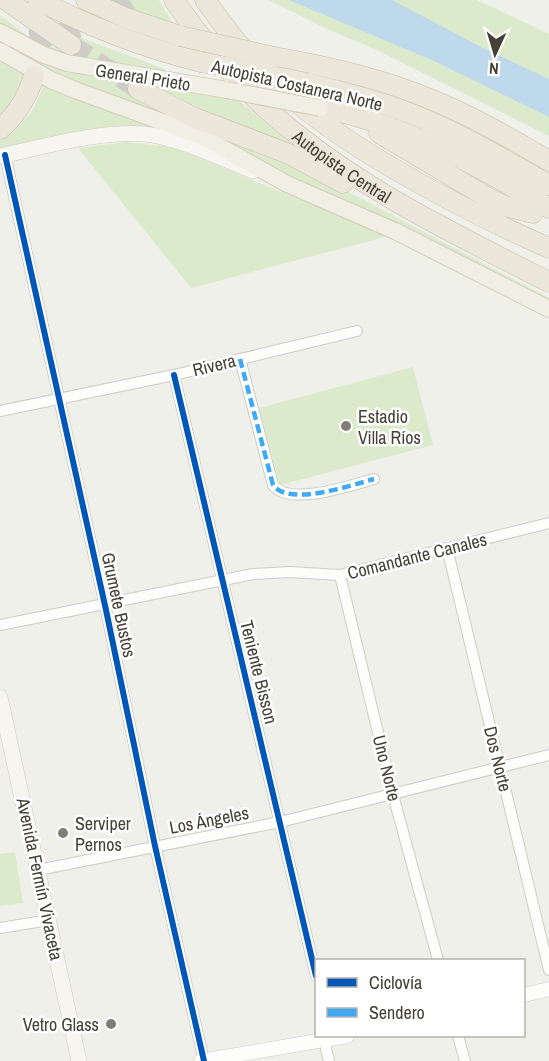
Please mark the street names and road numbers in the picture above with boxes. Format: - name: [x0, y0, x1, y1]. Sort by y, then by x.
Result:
- street label: Autopista Costanera Norte: [208, 53, 385, 117]
- street label: General Prieto: [94, 57, 192, 97]
- street label: Autopista Central: [287, 123, 396, 208]
- street label: Rivera: [190, 348, 238, 382]
- street label: Comandante Canales: [345, 527, 489, 585]
- street label: Grumete Bustos: [96, 550, 142, 660]
- street label: Teniente Bisson: [234, 618, 284, 726]
- street label: Dos Norte: [478, 724, 518, 794]
- street label: Uno Norte: [367, 732, 407, 804]
- street label: Avenida Fermín Vivaceta: [10, 795, 69, 962]
- street label: Los Ángeles: [167, 800, 251, 840]

